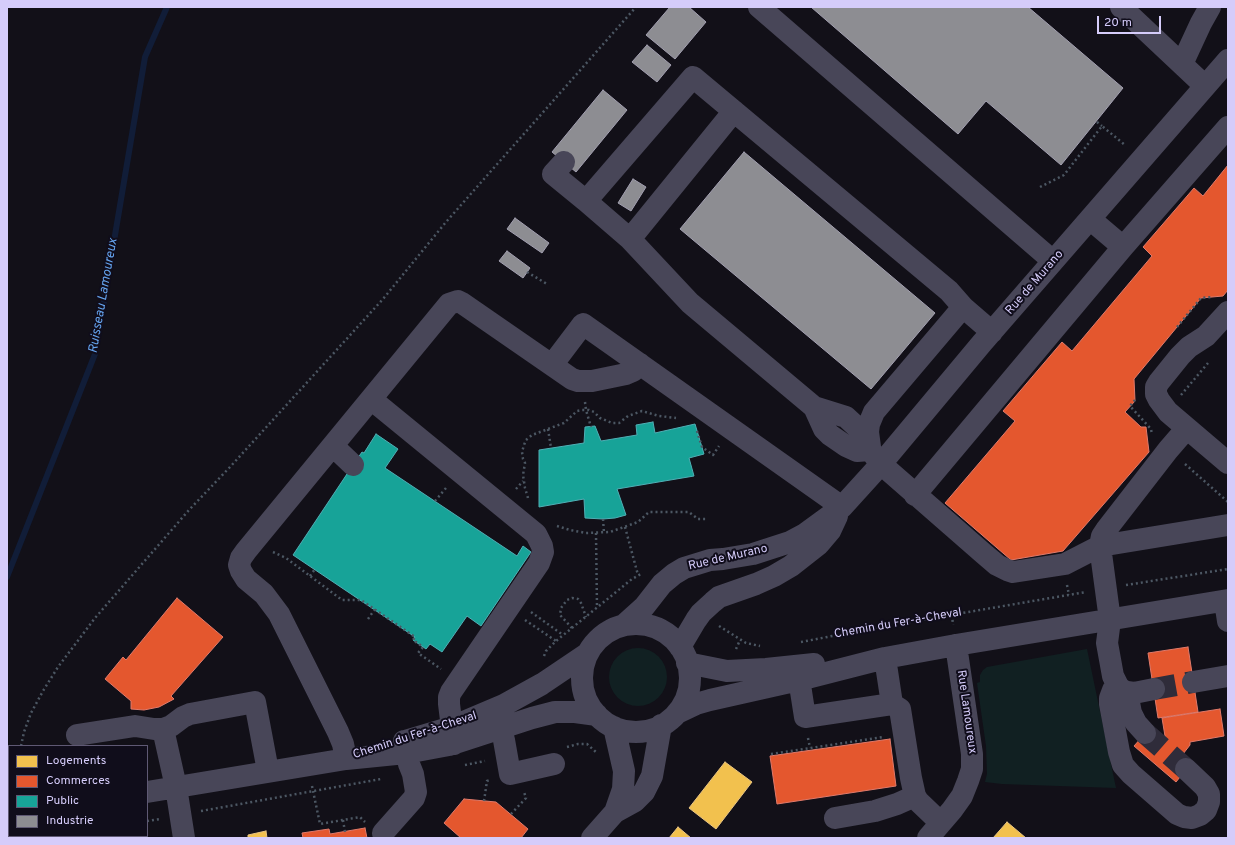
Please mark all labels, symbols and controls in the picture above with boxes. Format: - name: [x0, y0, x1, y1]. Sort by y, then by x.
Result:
- scale bar: [1099, 8, 1163, 34]
- text: 20 m: [1104, 15, 1132, 31]
- water label: Ruisseau Lamoureux: [86, 237, 122, 355]
- street label: Rue de Murano: [1003, 248, 1067, 318]
- street label: Rue de Murano: [687, 542, 769, 574]
- street label: Chemin du Fer-à-Cheval: [833, 606, 963, 642]
- street label: Rue Lamoureux: [953, 669, 979, 755]
- street label: Chemin du Fer-à-Cheval: [351, 709, 479, 763]
- legend: [8, 745, 148, 837]
- text: Logements: [46, 753, 106, 769]
- text: Commerces: [46, 773, 110, 789]
- text: Public: [46, 793, 79, 809]
- text: Industrie: [46, 813, 94, 829]

